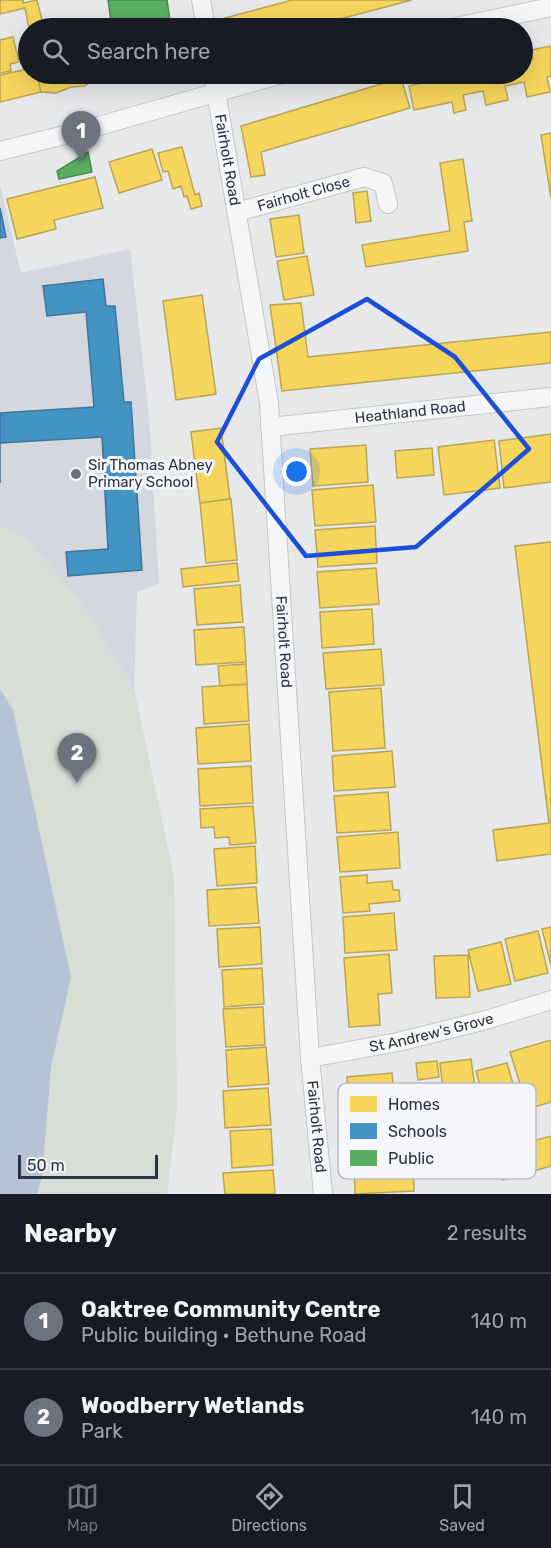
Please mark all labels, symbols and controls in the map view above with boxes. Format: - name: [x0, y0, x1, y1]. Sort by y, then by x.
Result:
- search box: [18, 18, 533, 84]
- icon: search: [39, 35, 72, 68]
- text: Search here: [87, 38, 210, 65]
- pin: 1: [62, 112, 100, 161]
- street label: Fairholt Road: [211, 113, 244, 207]
- street label: Fairholt Close: [255, 172, 352, 215]
- street label: Heathland Road: [354, 397, 467, 427]
- place label: Sir Thomas Abney Primary School: [88, 456, 213, 491]
- your location: [282, 457, 311, 486]
- marker: Sir Thomas Abney Primary School: [69, 467, 83, 481]
- street label: Fairholt Road: [272, 595, 296, 689]
- pin: 2: [58, 734, 97, 783]
- street label: St Andrew's Grove: [368, 1009, 496, 1056]
- street label: Fairholt Road: [303, 1080, 330, 1174]
- legend: [338, 1083, 536, 1179]
- text: Homes: [388, 1095, 440, 1114]
- text: Schools: [388, 1122, 447, 1141]
- text: Public: [388, 1149, 434, 1168]
- scale bar: [18, 1152, 158, 1180]
- text: 50 m: [27, 1156, 65, 1175]
- text: Nearby: [24, 1218, 117, 1249]
- text: 2 results: [447, 1221, 527, 1245]
- text: Oaktree Community Centre: [81, 1296, 381, 1323]
- text: 1: [39, 1309, 48, 1333]
- text: 140 m: [471, 1309, 527, 1333]
- text: Public building · Bethune Road: [81, 1323, 366, 1347]
- text: Woodberry Wetlands: [81, 1392, 304, 1419]
- text: 2: [37, 1405, 50, 1429]
- text: 140 m: [471, 1405, 527, 1429]
- text: Park: [81, 1419, 123, 1443]
- tab: Map: [66, 1480, 99, 1535]
- tab: Directions: [231, 1480, 307, 1535]
- tab: Saved: [439, 1480, 485, 1535]

